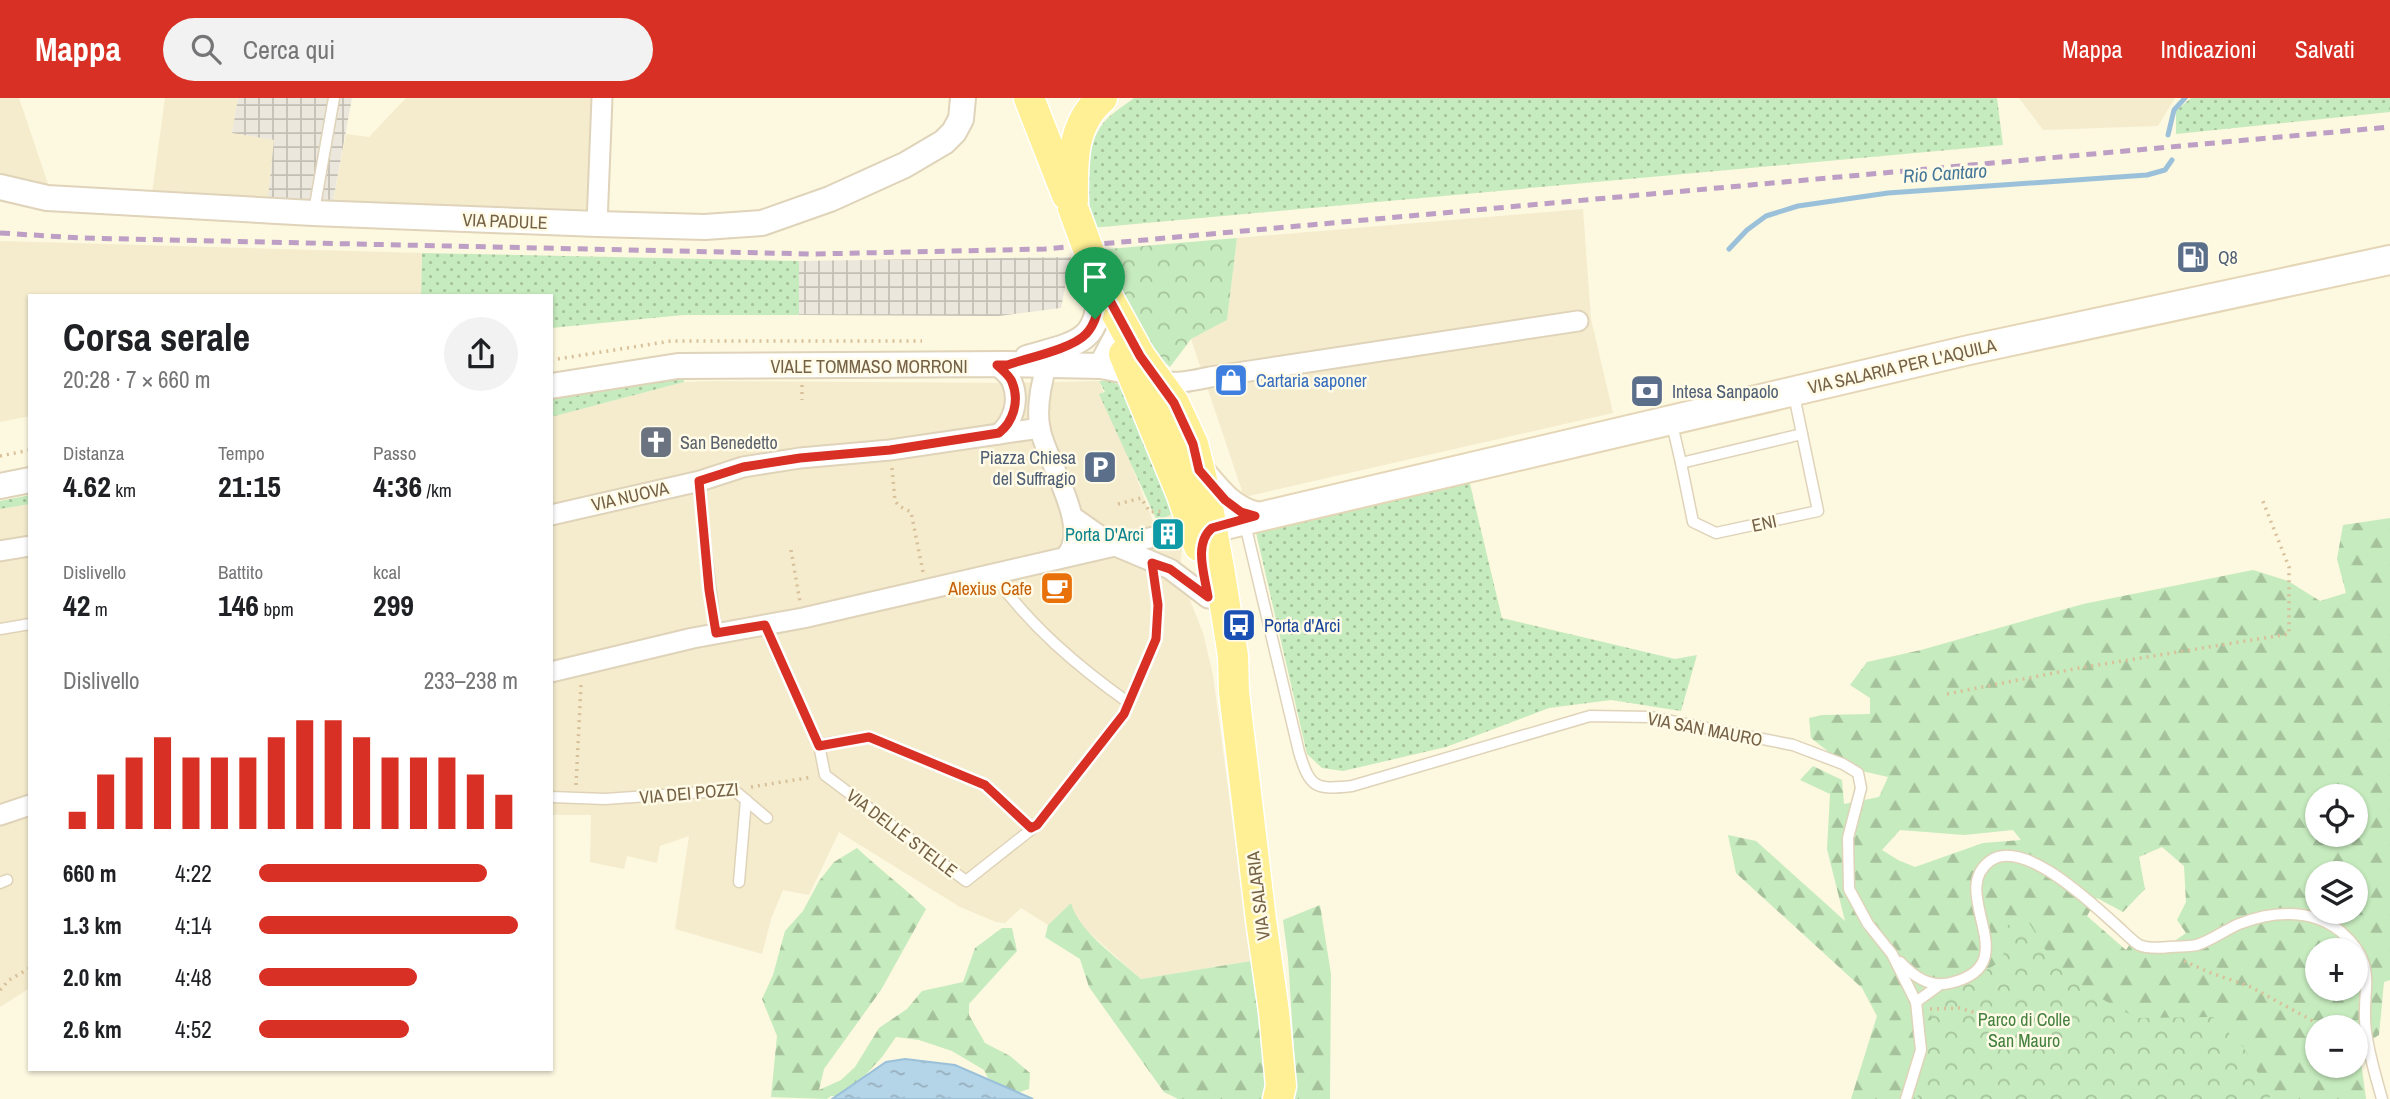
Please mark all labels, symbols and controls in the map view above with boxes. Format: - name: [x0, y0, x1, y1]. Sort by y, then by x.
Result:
- search box: [163, 18, 653, 81]
- text: Mappa: [35, 27, 121, 71]
- icon: search: [187, 30, 225, 68]
- text: Cerca qui: [243, 32, 335, 67]
- text: Mappa: [2062, 33, 2123, 65]
- text: Indicazioni: [2161, 33, 2257, 65]
- text: Salvati: [2295, 33, 2355, 65]
- water label: Rio Cantaro: [1902, 157, 1988, 189]
- street label: VIA PADULE: [462, 207, 548, 235]
- fuel station icon: Q8: [2174, 238, 2212, 276]
- place label: Q8: [2218, 245, 2238, 270]
- pin: [1065, 247, 1125, 319]
- icon: arrive: [1076, 258, 1114, 296]
- text: Corsa serale: [63, 312, 250, 363]
- button: share: [444, 317, 518, 391]
- street label: VIA SALARIA PER L'AQUILA: [1805, 332, 1999, 400]
- street label: VIALE TOMMASO MORRONI: [770, 354, 968, 379]
- shop icon: Cartaria saponer: [1212, 361, 1250, 399]
- text: 20:28 · 7 × 660 m: [63, 364, 210, 395]
- place label: Cartaria saponer: [1256, 368, 1367, 393]
- bank icon: Intesa Sanpaolo: [1628, 372, 1666, 410]
- place label: Intesa Sanpaolo: [1672, 379, 1779, 404]
- church icon: San Benedetto: [637, 423, 675, 461]
- place label: San Benedetto: [680, 430, 778, 455]
- text: Distanza: [63, 440, 124, 466]
- text: Tempo: [218, 440, 265, 466]
- text: Passo: [373, 440, 416, 466]
- place label: Piazza Chiesa del Suffragio: [980, 445, 1076, 491]
- parking icon: Piazza Chiesa del Suffragio: [1081, 448, 1119, 486]
- text: 4.62: [63, 466, 111, 506]
- text: 21:15: [218, 466, 281, 506]
- text: 4:36: [373, 466, 422, 506]
- street label: VIA NUOVA: [589, 475, 671, 517]
- text: km: [111, 477, 136, 503]
- text: /km: [422, 477, 452, 503]
- street label: ENI: [1749, 508, 1779, 538]
- building icon: Porta D'Arci: [1149, 515, 1187, 553]
- place label: Porta D'Arci: [1065, 522, 1144, 547]
- text: Dislivello: [63, 559, 126, 585]
- text: Battito: [218, 559, 263, 585]
- text: kcal: [373, 559, 401, 585]
- cafe icon: Alexius Cafe: [1038, 569, 1076, 607]
- place label: Alexius Cafe: [947, 576, 1032, 601]
- text: 42: [63, 585, 90, 625]
- text: 146: [218, 585, 259, 625]
- text: 299: [373, 585, 414, 625]
- text: m: [90, 596, 108, 622]
- text: bpm: [259, 596, 294, 622]
- bus stop icon: Porta d'Arci: [1220, 606, 1258, 644]
- place label: Porta d'Arci: [1264, 613, 1341, 638]
- text: Dislivello: [63, 665, 140, 696]
- text: 233–238 m: [424, 665, 518, 696]
- street label: VIA SAN MAURO: [1645, 706, 1765, 752]
- street label: VIA DEI POZZI: [638, 776, 740, 810]
- street label: VIA DELLE STELLE: [841, 783, 963, 883]
- map controls: [2305, 784, 2368, 1078]
- button: locate: [2305, 784, 2368, 847]
- street label: VIA SALARIA: [1240, 850, 1276, 942]
- text: 660 m: [63, 858, 116, 889]
- text: 4:22: [175, 858, 212, 889]
- button: layers: [2305, 861, 2368, 924]
- text: 1.3 km: [63, 910, 122, 941]
- text: 4:14: [175, 910, 212, 941]
- button: +: [2305, 938, 2368, 1001]
- text: 2.0 km: [63, 962, 122, 993]
- text: 4:48: [175, 962, 212, 993]
- park label: Parco di Colle San Mauro: [1978, 1007, 2070, 1053]
- text: 2.6 km: [63, 1014, 122, 1045]
- text: 4:52: [175, 1014, 212, 1045]
- button: −: [2305, 1015, 2368, 1078]

